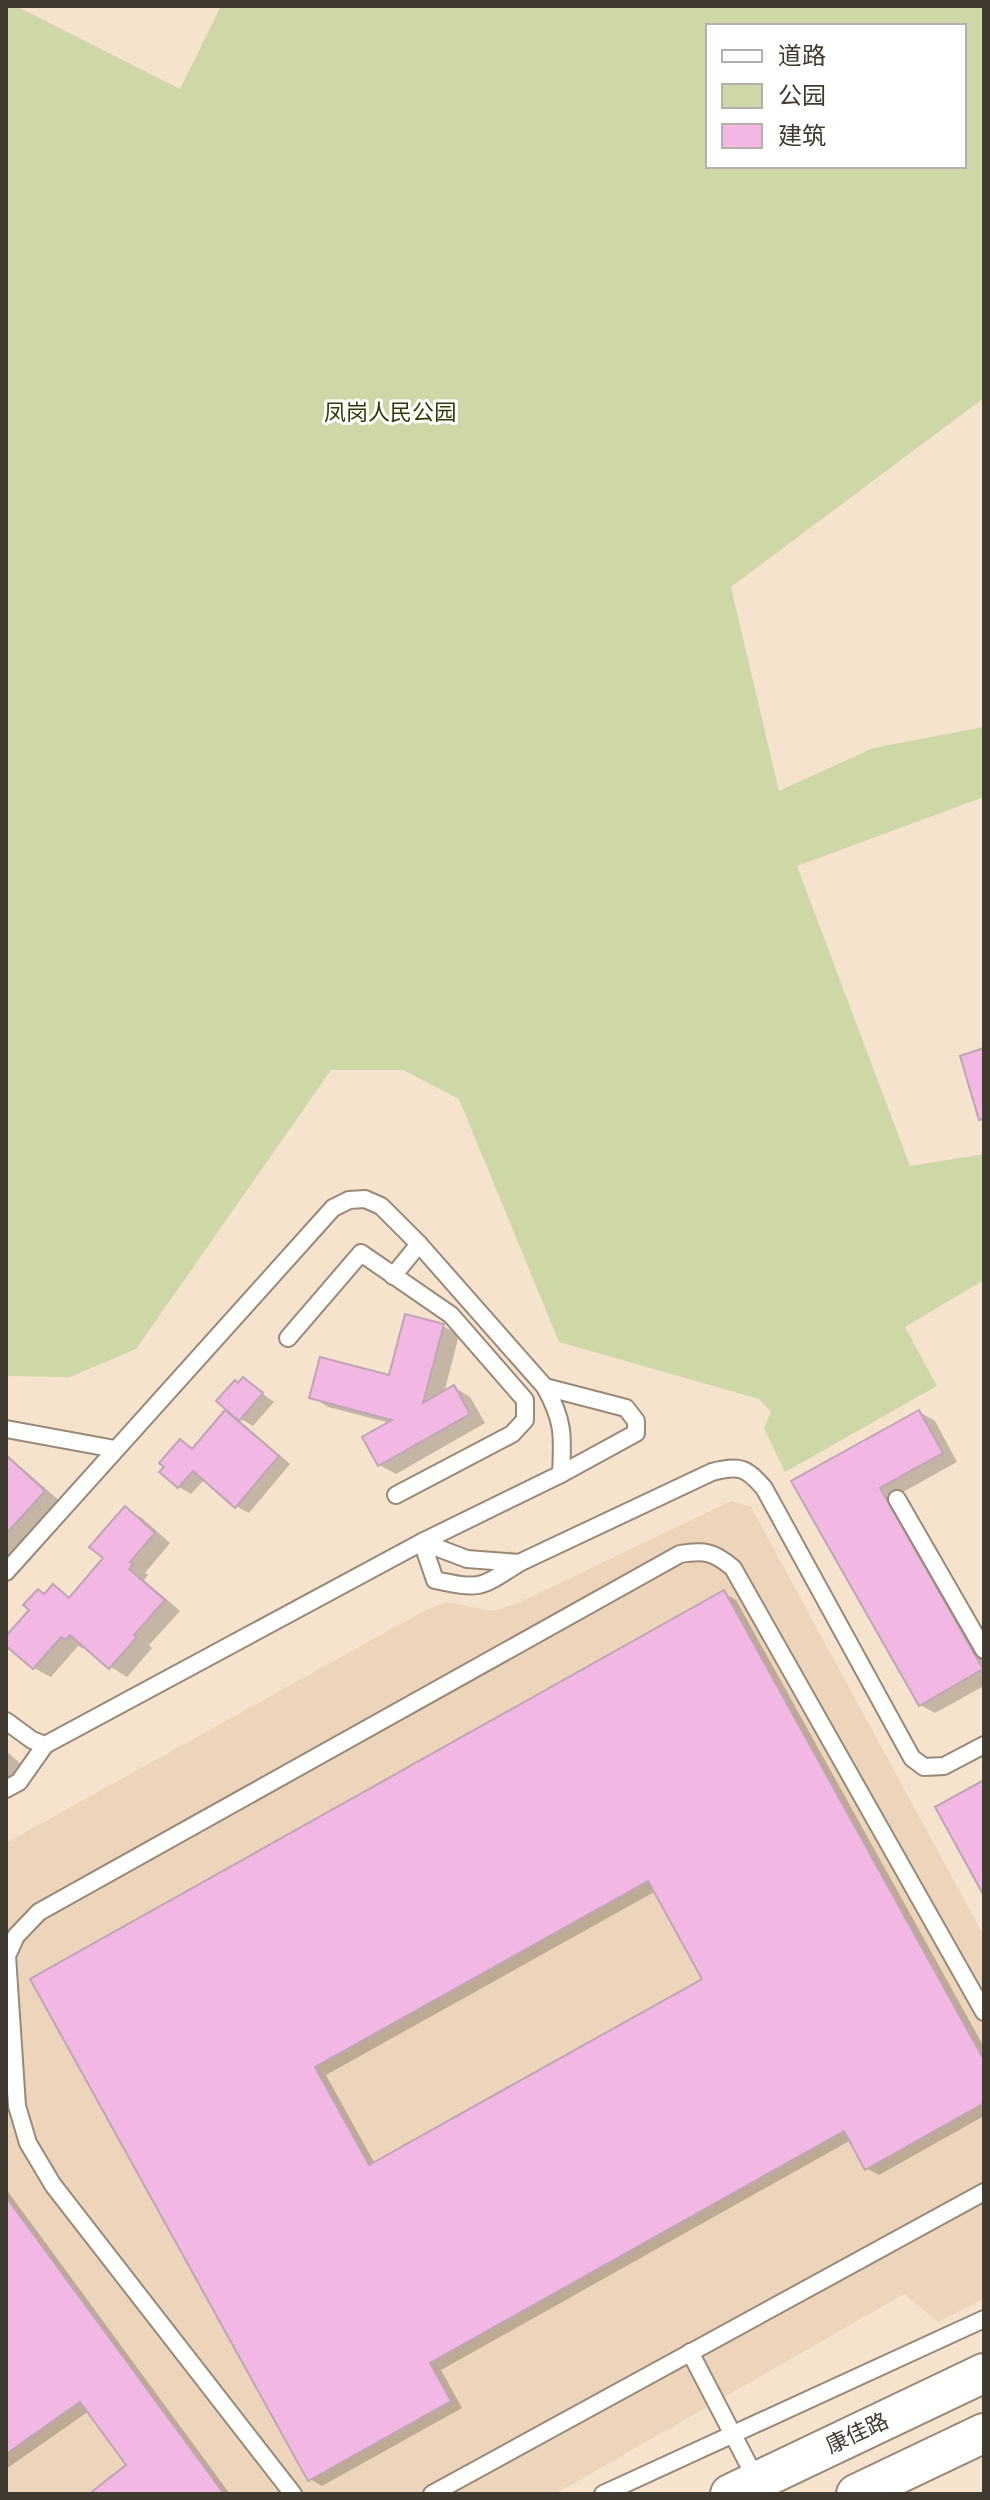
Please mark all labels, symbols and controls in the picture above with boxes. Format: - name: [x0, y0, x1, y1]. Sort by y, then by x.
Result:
- legend: [706, 24, 966, 168]
- text: 道路: [778, 41, 826, 70]
- text: 公园: [778, 81, 826, 110]
- text: 建筑: [778, 121, 826, 150]
- park label: 凤岗人民公园: [324, 399, 456, 426]
- street label: 康佳路: [821, 2407, 893, 2459]

